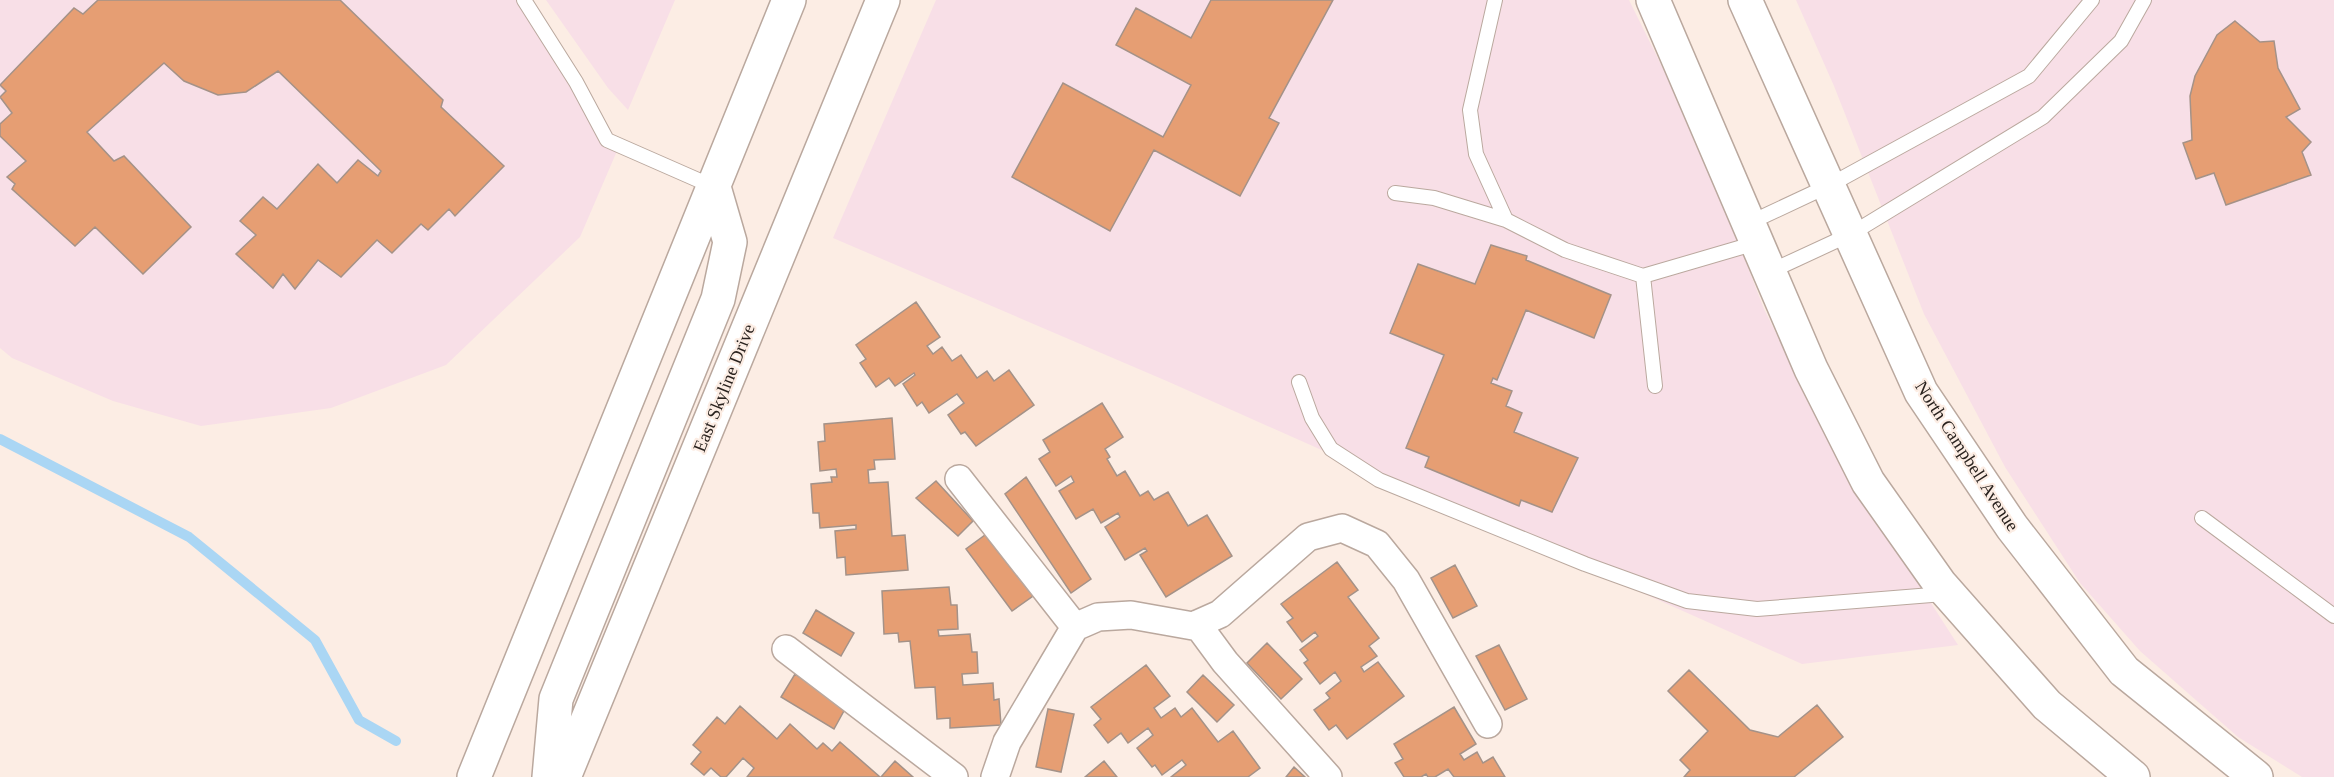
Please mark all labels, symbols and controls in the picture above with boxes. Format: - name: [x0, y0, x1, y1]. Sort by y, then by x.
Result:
- street label: East Skyline Drive: [689, 321, 759, 455]
- street label: North Campbell Avenue: [1911, 377, 2023, 535]

